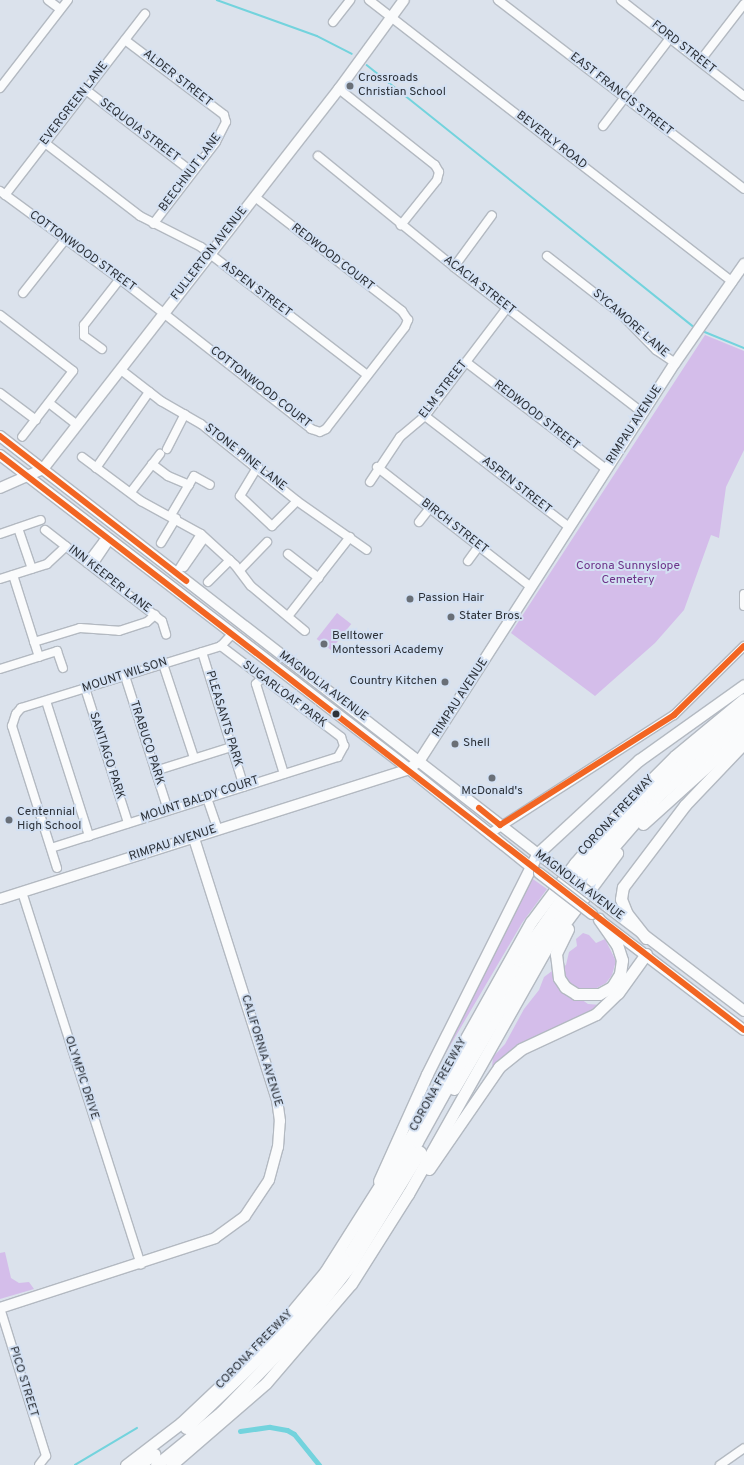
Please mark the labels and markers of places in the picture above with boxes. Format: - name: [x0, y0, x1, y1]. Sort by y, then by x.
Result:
- place label: Crossroads Christian School: [358, 72, 446, 100]
- marker: Crossroads Christian School: [345, 81, 355, 91]
- place label: Passion Hair: [418, 592, 484, 606]
- marker: Passion Hair: [405, 594, 415, 604]
- place label: Stater Bros.: [459, 610, 522, 624]
- marker: Stater Bros.: [446, 612, 456, 622]
- place label: Belltower Montessori Academy: [332, 630, 444, 658]
- marker: Belltower Montessori Academy: [319, 639, 329, 649]
- place label: Country Kitchen: [349, 675, 437, 689]
- marker: Country Kitchen: [440, 677, 450, 687]
- unlabelled marker: [331, 709, 341, 719]
- place label: Shell: [463, 737, 490, 751]
- marker: Shell: [450, 739, 460, 749]
- marker: McDonald's: [487, 773, 497, 783]
- place label: McDonald's: [461, 785, 523, 799]
- place label: Centennial High School: [17, 806, 81, 834]
- marker: Centennial High School: [4, 815, 14, 825]

